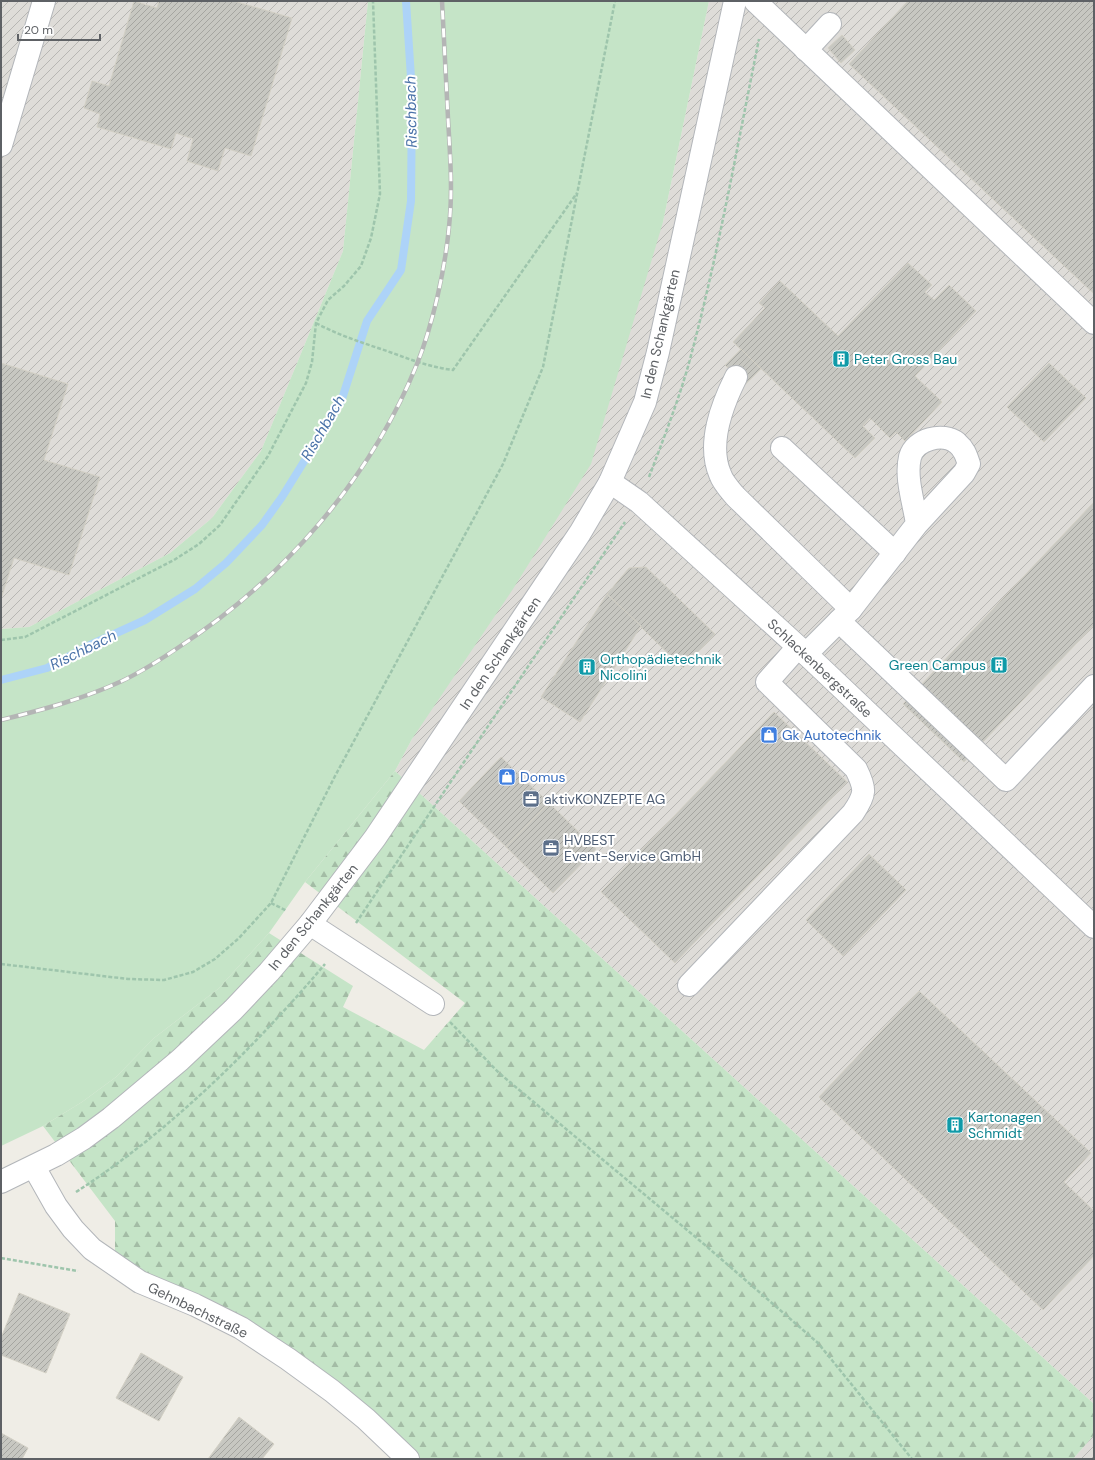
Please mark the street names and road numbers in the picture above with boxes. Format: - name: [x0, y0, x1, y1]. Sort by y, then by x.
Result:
- street label: In den Schankgärten: [636, 268, 684, 400]
- street label: In den Schankgärten: [456, 593, 544, 713]
- street label: Schlackenbergstraße: [764, 615, 876, 721]
- street label: In den Schankgärten: [264, 860, 362, 974]
- street label: Gehnbachstraße: [145, 1278, 251, 1342]

